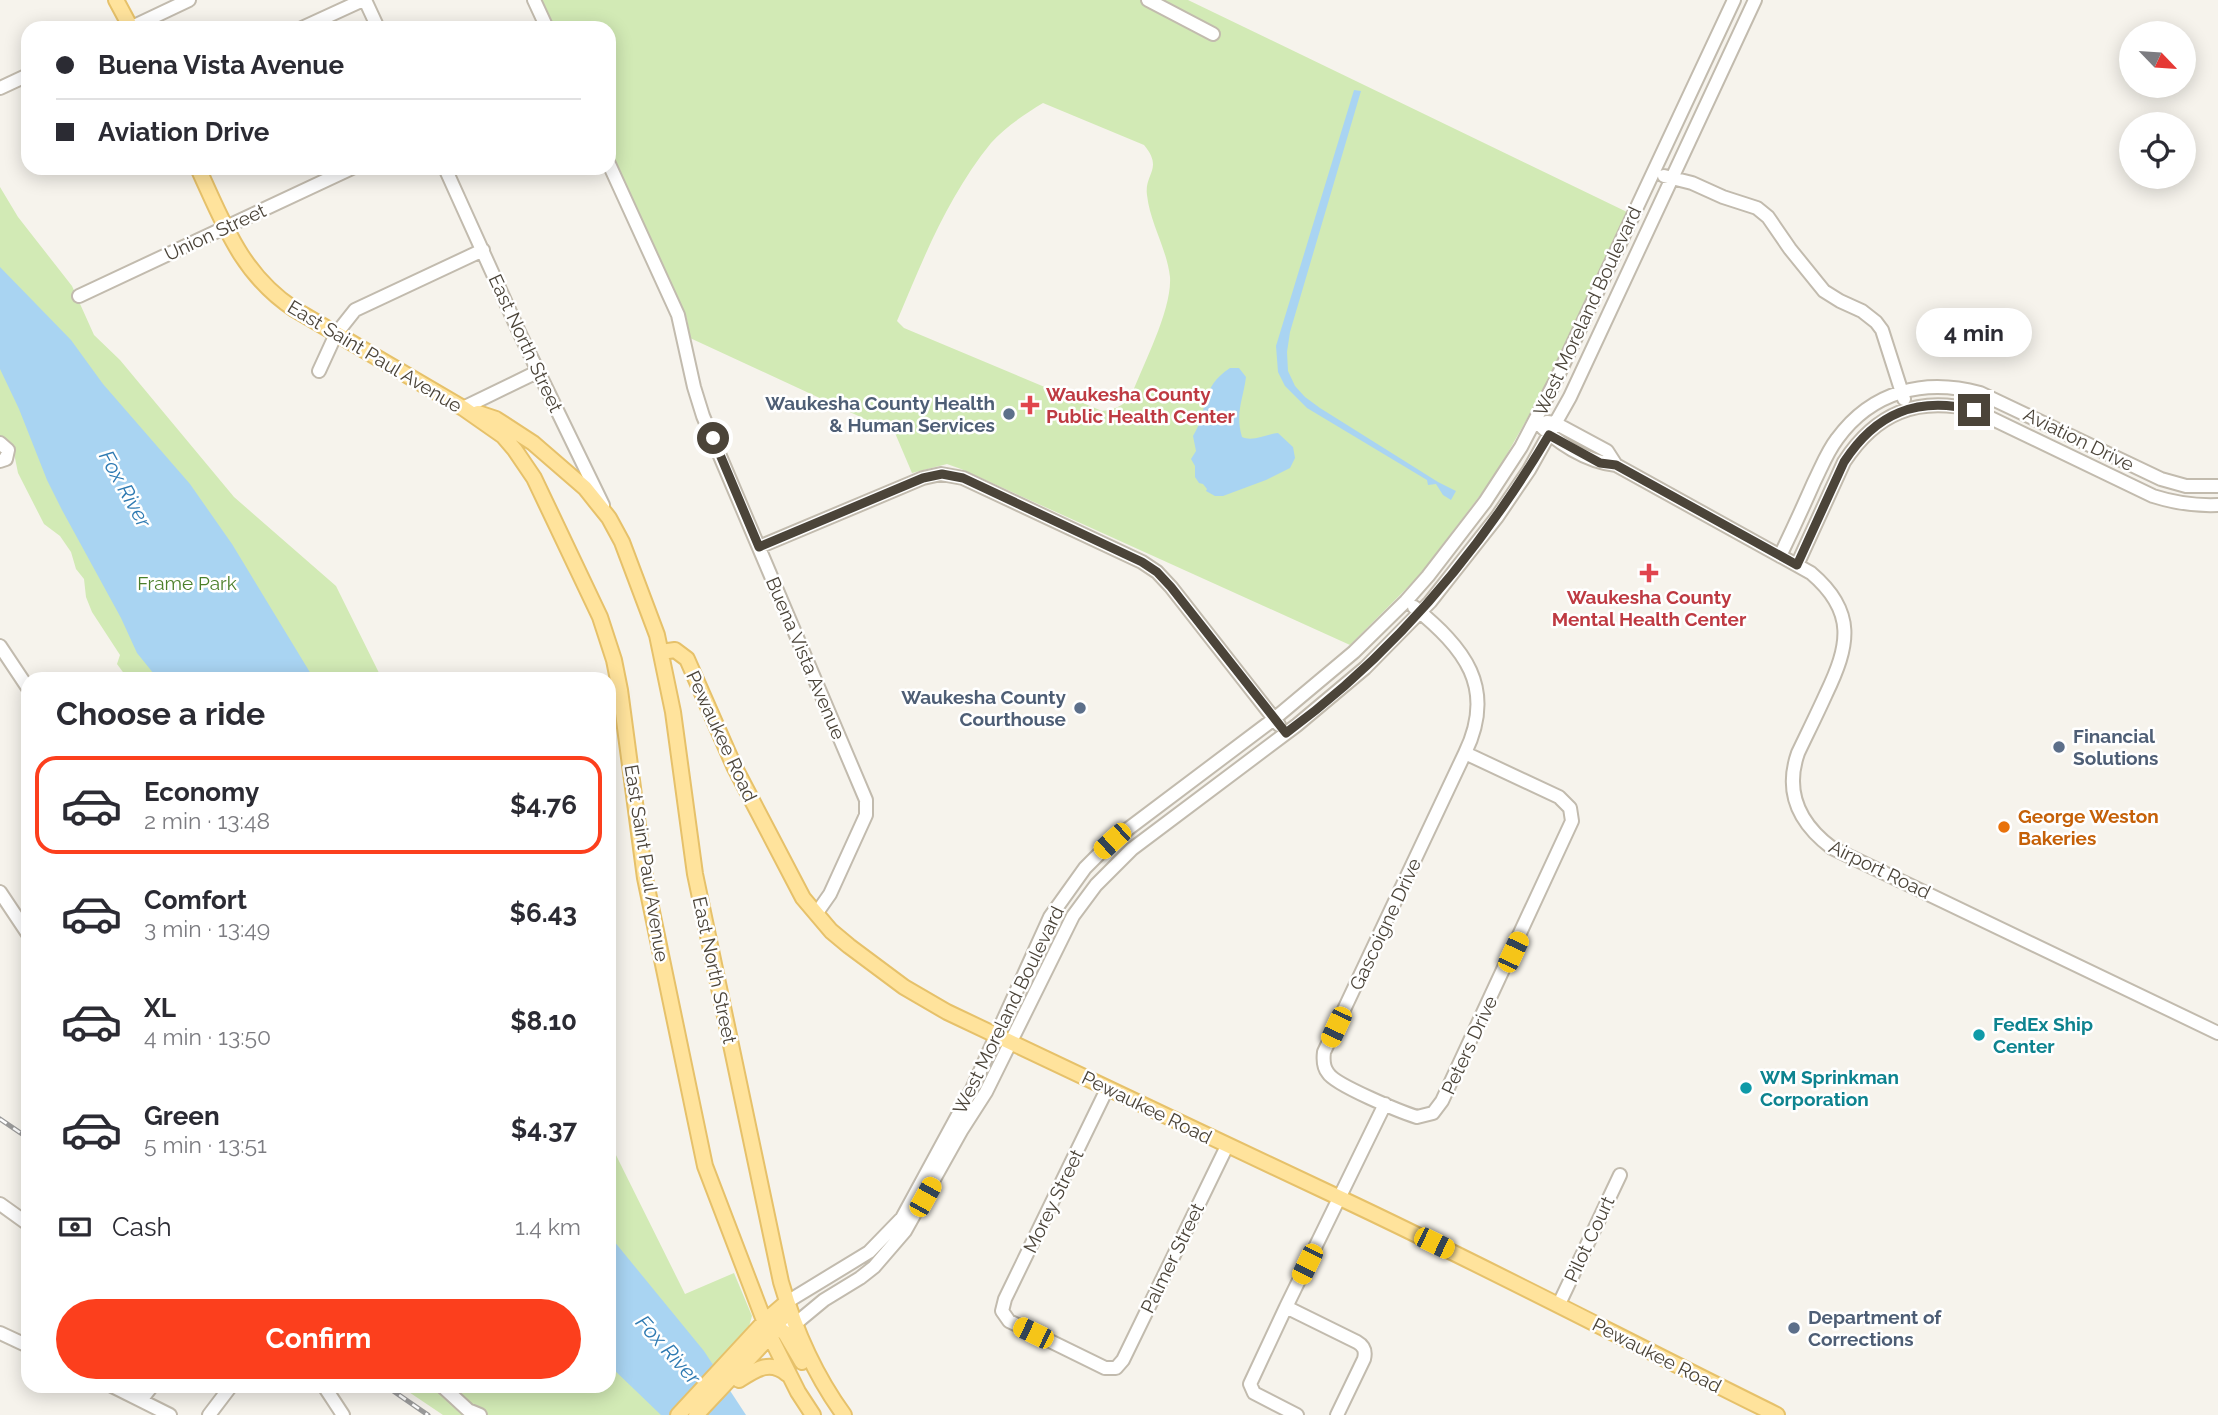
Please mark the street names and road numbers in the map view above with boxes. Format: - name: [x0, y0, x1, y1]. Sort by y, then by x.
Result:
- street label: Union Street: [161, 199, 270, 265]
- street label: West Moreland Boulevard: [1529, 203, 1645, 419]
- street label: East North Street: [484, 271, 568, 416]
- street label: East Saint Paul Avenue: [284, 295, 466, 417]
- street label: Aviation Drive: [2020, 403, 2138, 475]
- street label: Buena Vista Avenue: [762, 573, 850, 743]
- street label: Pewaukee Road: [682, 667, 762, 805]
- street label: East Saint Paul Avenue: [621, 763, 673, 963]
- street label: Airport Road: [1826, 835, 1934, 903]
- street label: Gascoigne Drive: [1345, 855, 1425, 993]
- street label: East North Street: [689, 894, 741, 1046]
- street label: West Moreland Boulevard: [948, 902, 1068, 1118]
- street label: Peters Drive: [1437, 992, 1501, 1098]
- street label: Pewaukee Road: [1079, 1066, 1215, 1148]
- street label: Morey Street: [1018, 1145, 1088, 1256]
- street label: Pilot Court: [1560, 1192, 1619, 1285]
- street label: Palmer Street: [1136, 1199, 1208, 1317]
- street label: Pewaukee Road: [1589, 1313, 1725, 1397]

